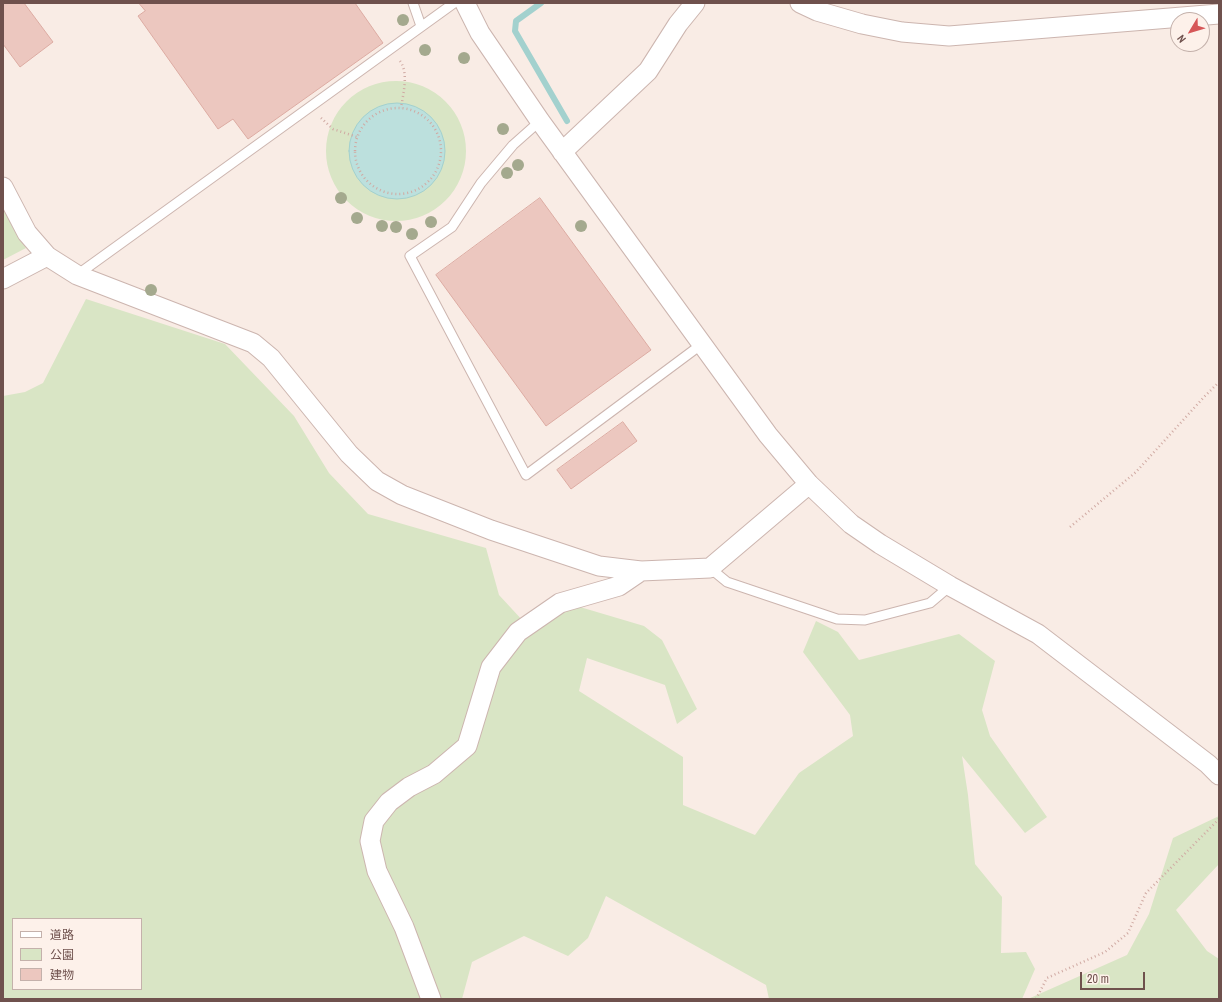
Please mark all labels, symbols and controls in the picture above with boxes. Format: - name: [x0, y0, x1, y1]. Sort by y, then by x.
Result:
- north arrow: [1170, 12, 1210, 52]
- text: N: [1174, 32, 1189, 46]
- legend: [12, 918, 142, 990]
- text: 道路: [50, 927, 74, 943]
- text: 公園: [50, 947, 74, 963]
- scale bar: [1082, 964, 1147, 990]
- text: 建物: [50, 967, 74, 983]
- text: 20 m: [1087, 971, 1109, 987]

